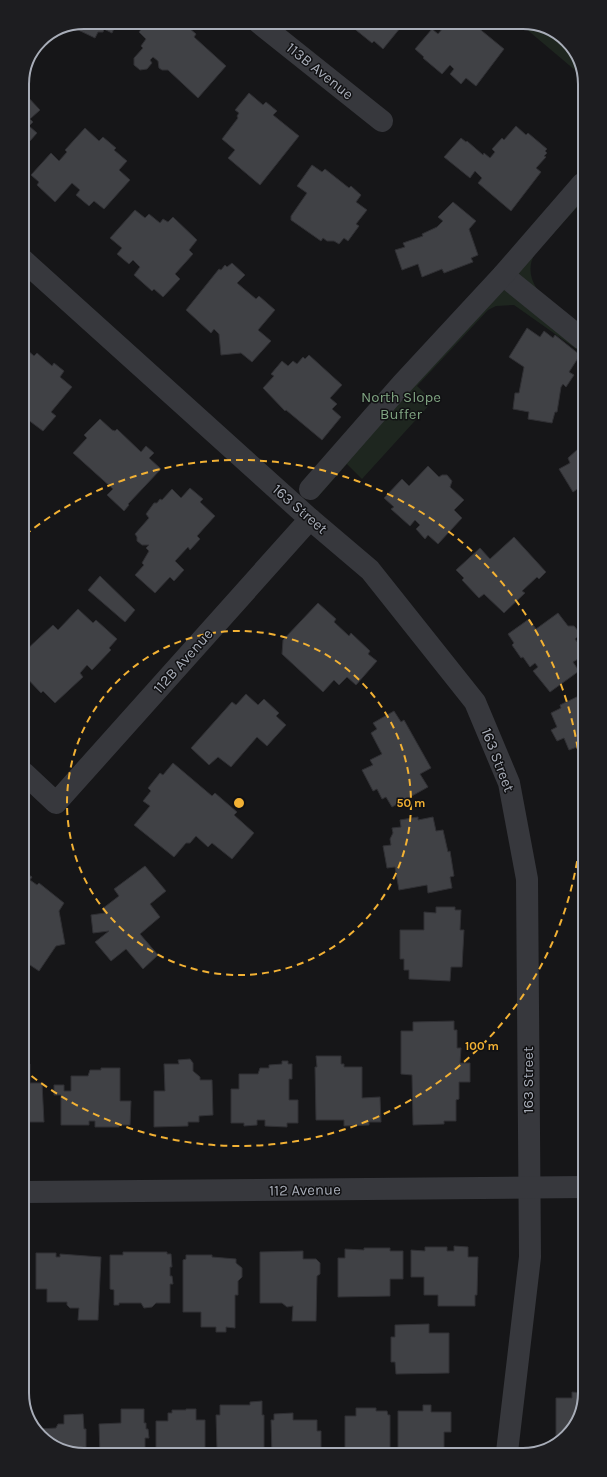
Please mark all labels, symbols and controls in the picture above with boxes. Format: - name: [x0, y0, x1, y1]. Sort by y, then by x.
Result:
- street label: 113B Avenue: [283, 39, 357, 103]
- park label: North Slope Buffer: [361, 388, 441, 423]
- street label: 163 Street: [269, 480, 332, 538]
- street label: 112B Avenue: [149, 625, 217, 697]
- street label: 163 Street: [478, 725, 519, 795]
- centre of rings: [232, 796, 246, 810]
- text: 50 m: [397, 796, 426, 810]
- text: 100 m: [465, 1039, 499, 1053]
- street label: 163 Street: [519, 1046, 537, 1114]
- street label: 112 Avenue: [269, 1180, 341, 1200]

